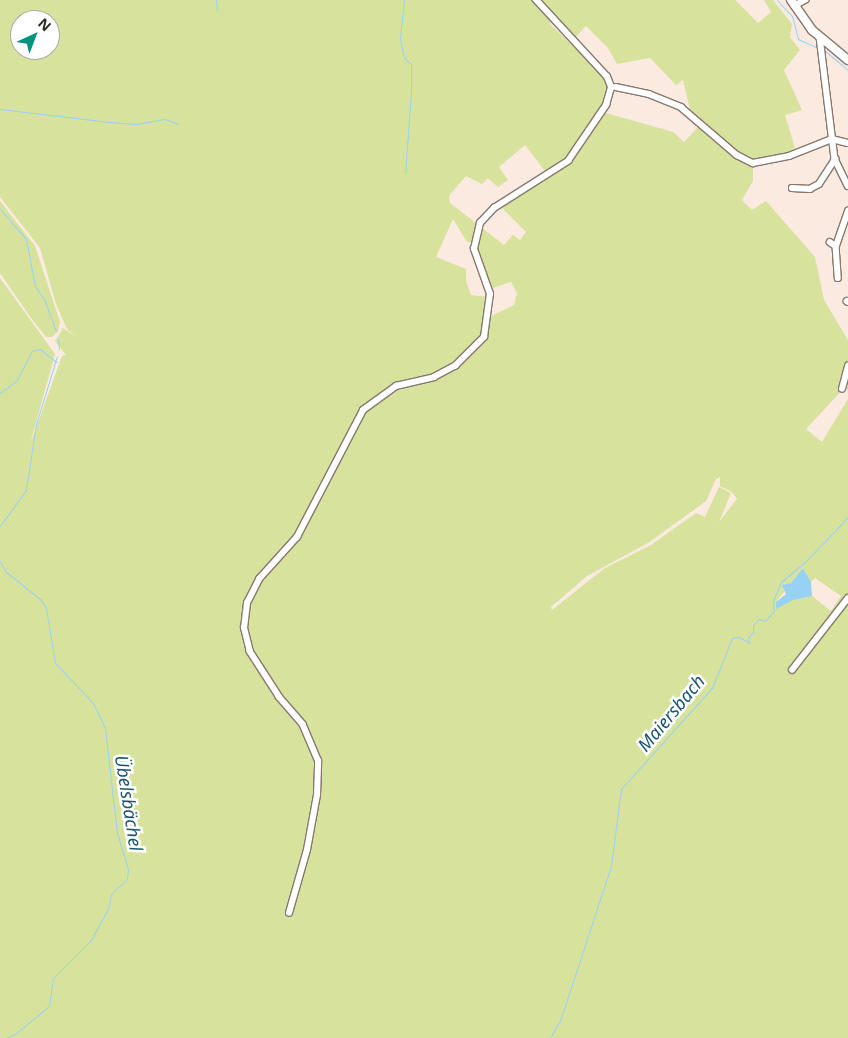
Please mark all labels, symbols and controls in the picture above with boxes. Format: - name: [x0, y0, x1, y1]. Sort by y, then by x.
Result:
- north arrow: [10, 10, 60, 60]
- text: N: [34, 14, 56, 35]
- water label: Maiersbach: [633, 670, 709, 756]
- water label: Übelsbächel: [111, 753, 147, 853]

